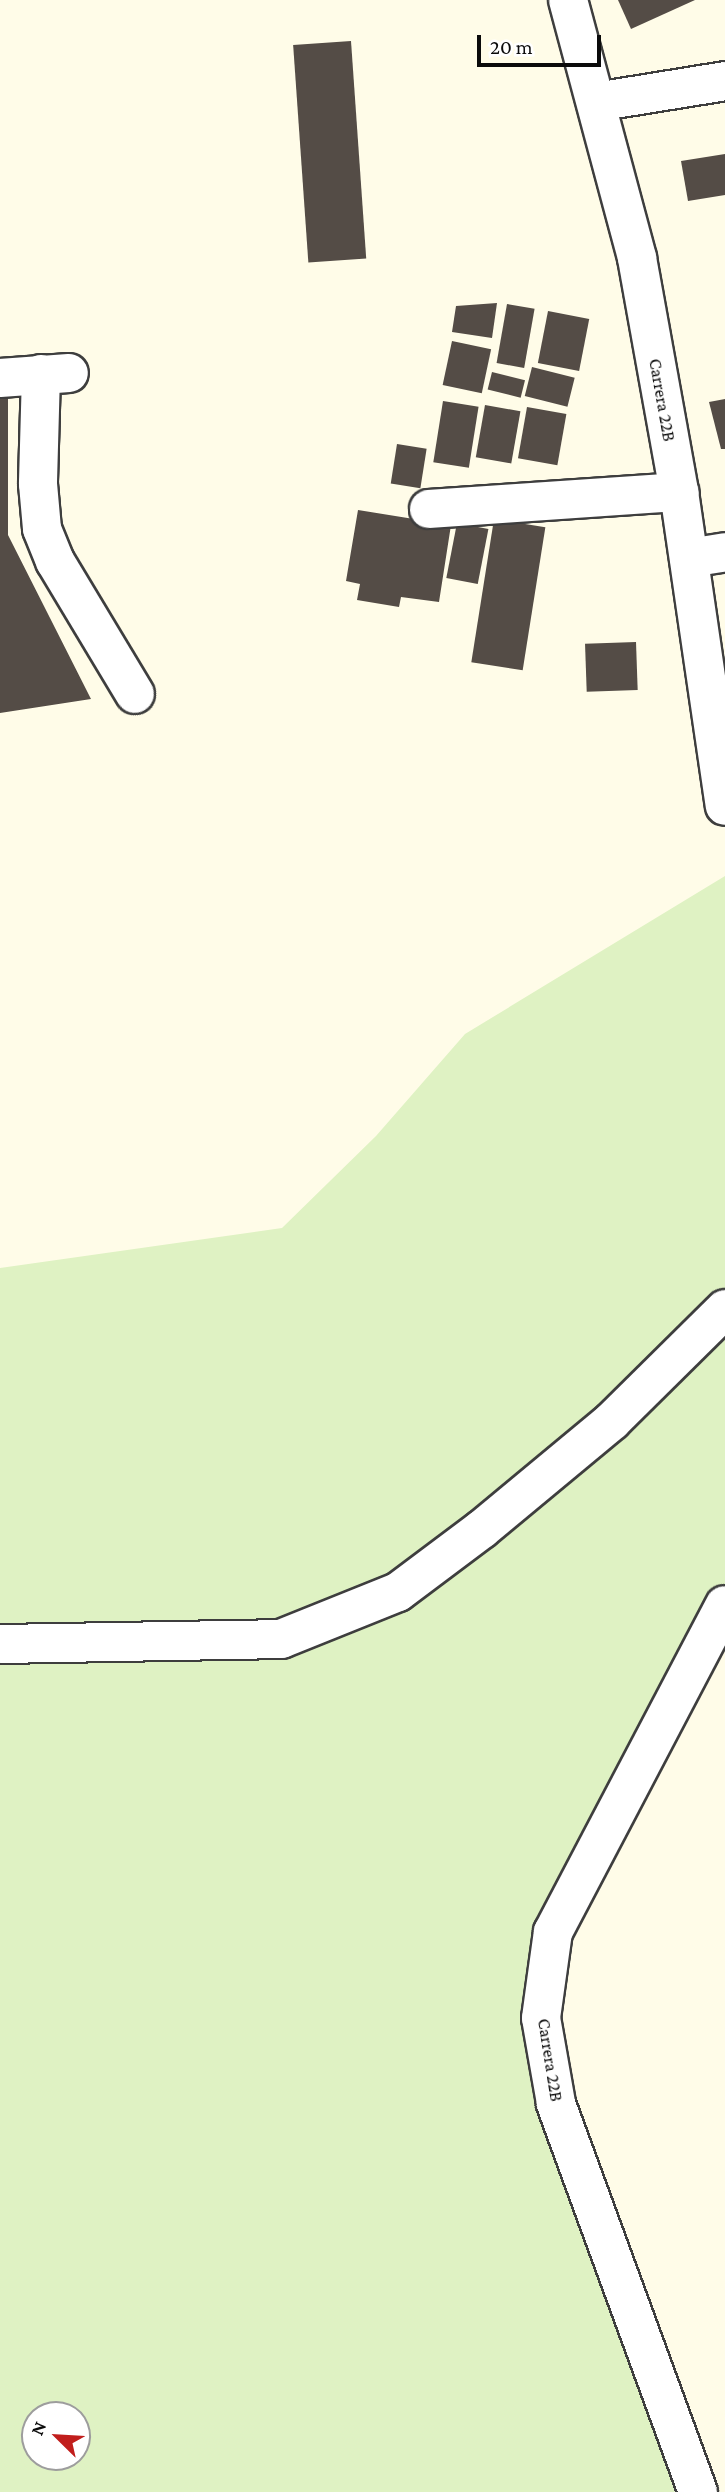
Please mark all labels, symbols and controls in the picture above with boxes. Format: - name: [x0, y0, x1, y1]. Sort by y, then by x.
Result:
- scale bar: [480, 21, 604, 65]
- text: 20 m: [490, 35, 533, 59]
- street label: Carrera 22B: [644, 357, 680, 443]
- street label: Carrera 22B: [533, 2017, 567, 2103]
- north arrow: [21, 2401, 91, 2471]
- text: N: [26, 2418, 50, 2438]

